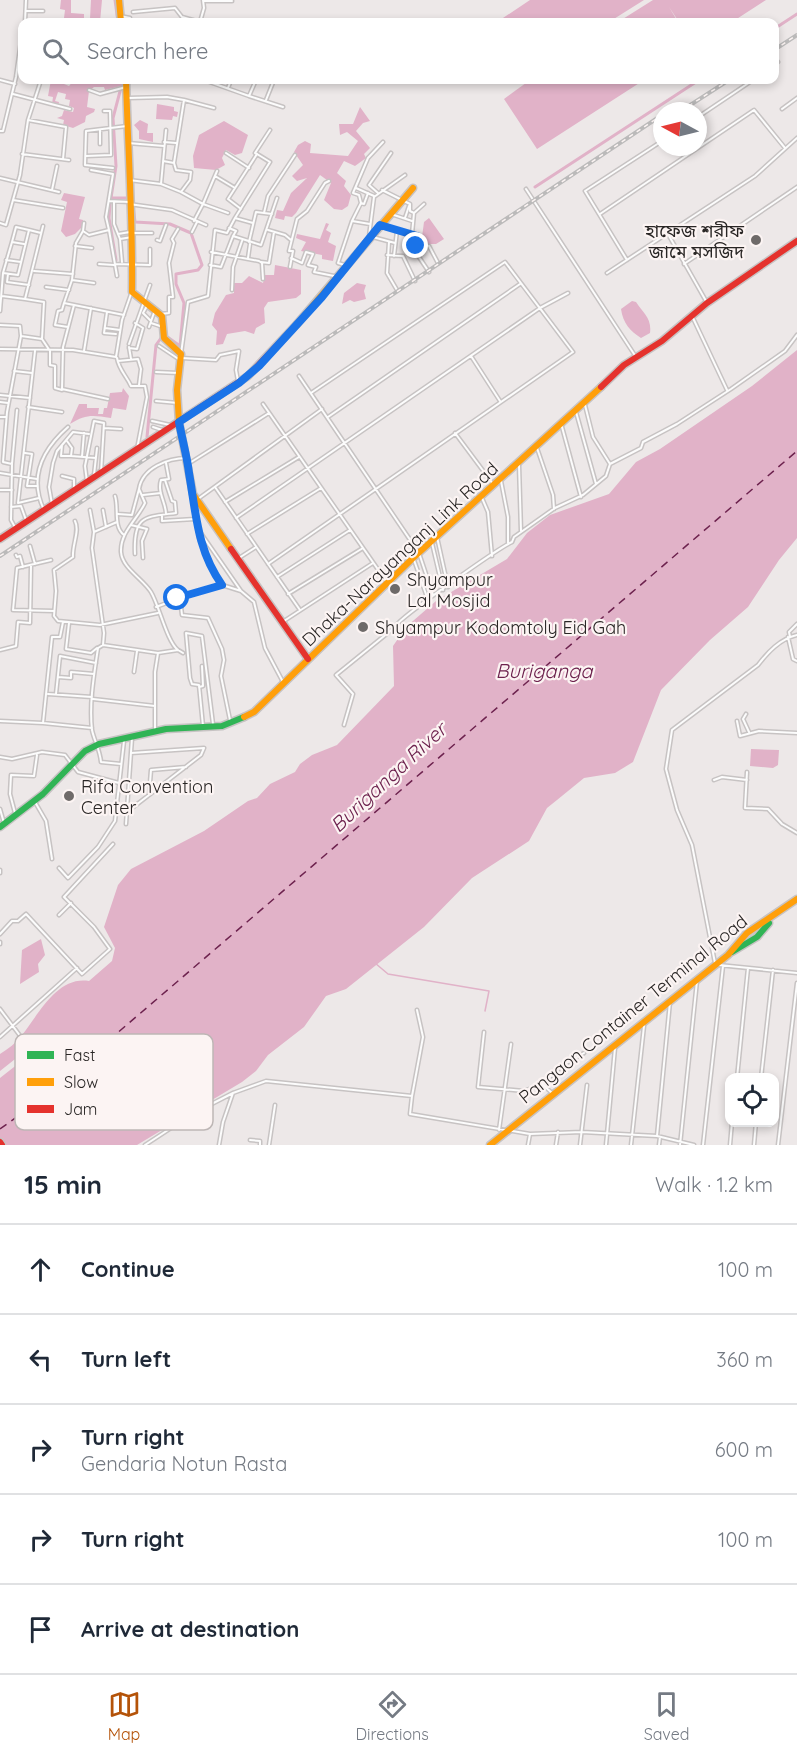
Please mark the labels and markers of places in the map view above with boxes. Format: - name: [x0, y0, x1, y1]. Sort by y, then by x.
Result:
- place label: হাফেজ শরীফ জামে মসজিদ: [644, 219, 745, 263]
- marker: হাফেজ শরীফ জামে মসজিদ: [749, 233, 763, 247]
- place label: Shyampur Lal Mosjid: [407, 568, 493, 612]
- marker: Shyampur Lal Mosjid: [388, 582, 402, 596]
- place label: Shyampur Kodomtoly Eid Gah: [375, 616, 626, 639]
- marker: Shyampur Kodomtoly Eid Gah: [356, 620, 370, 634]
- place label: Rifa Convention Center: [81, 775, 213, 819]
- marker: Rifa Convention Center: [62, 789, 76, 803]

